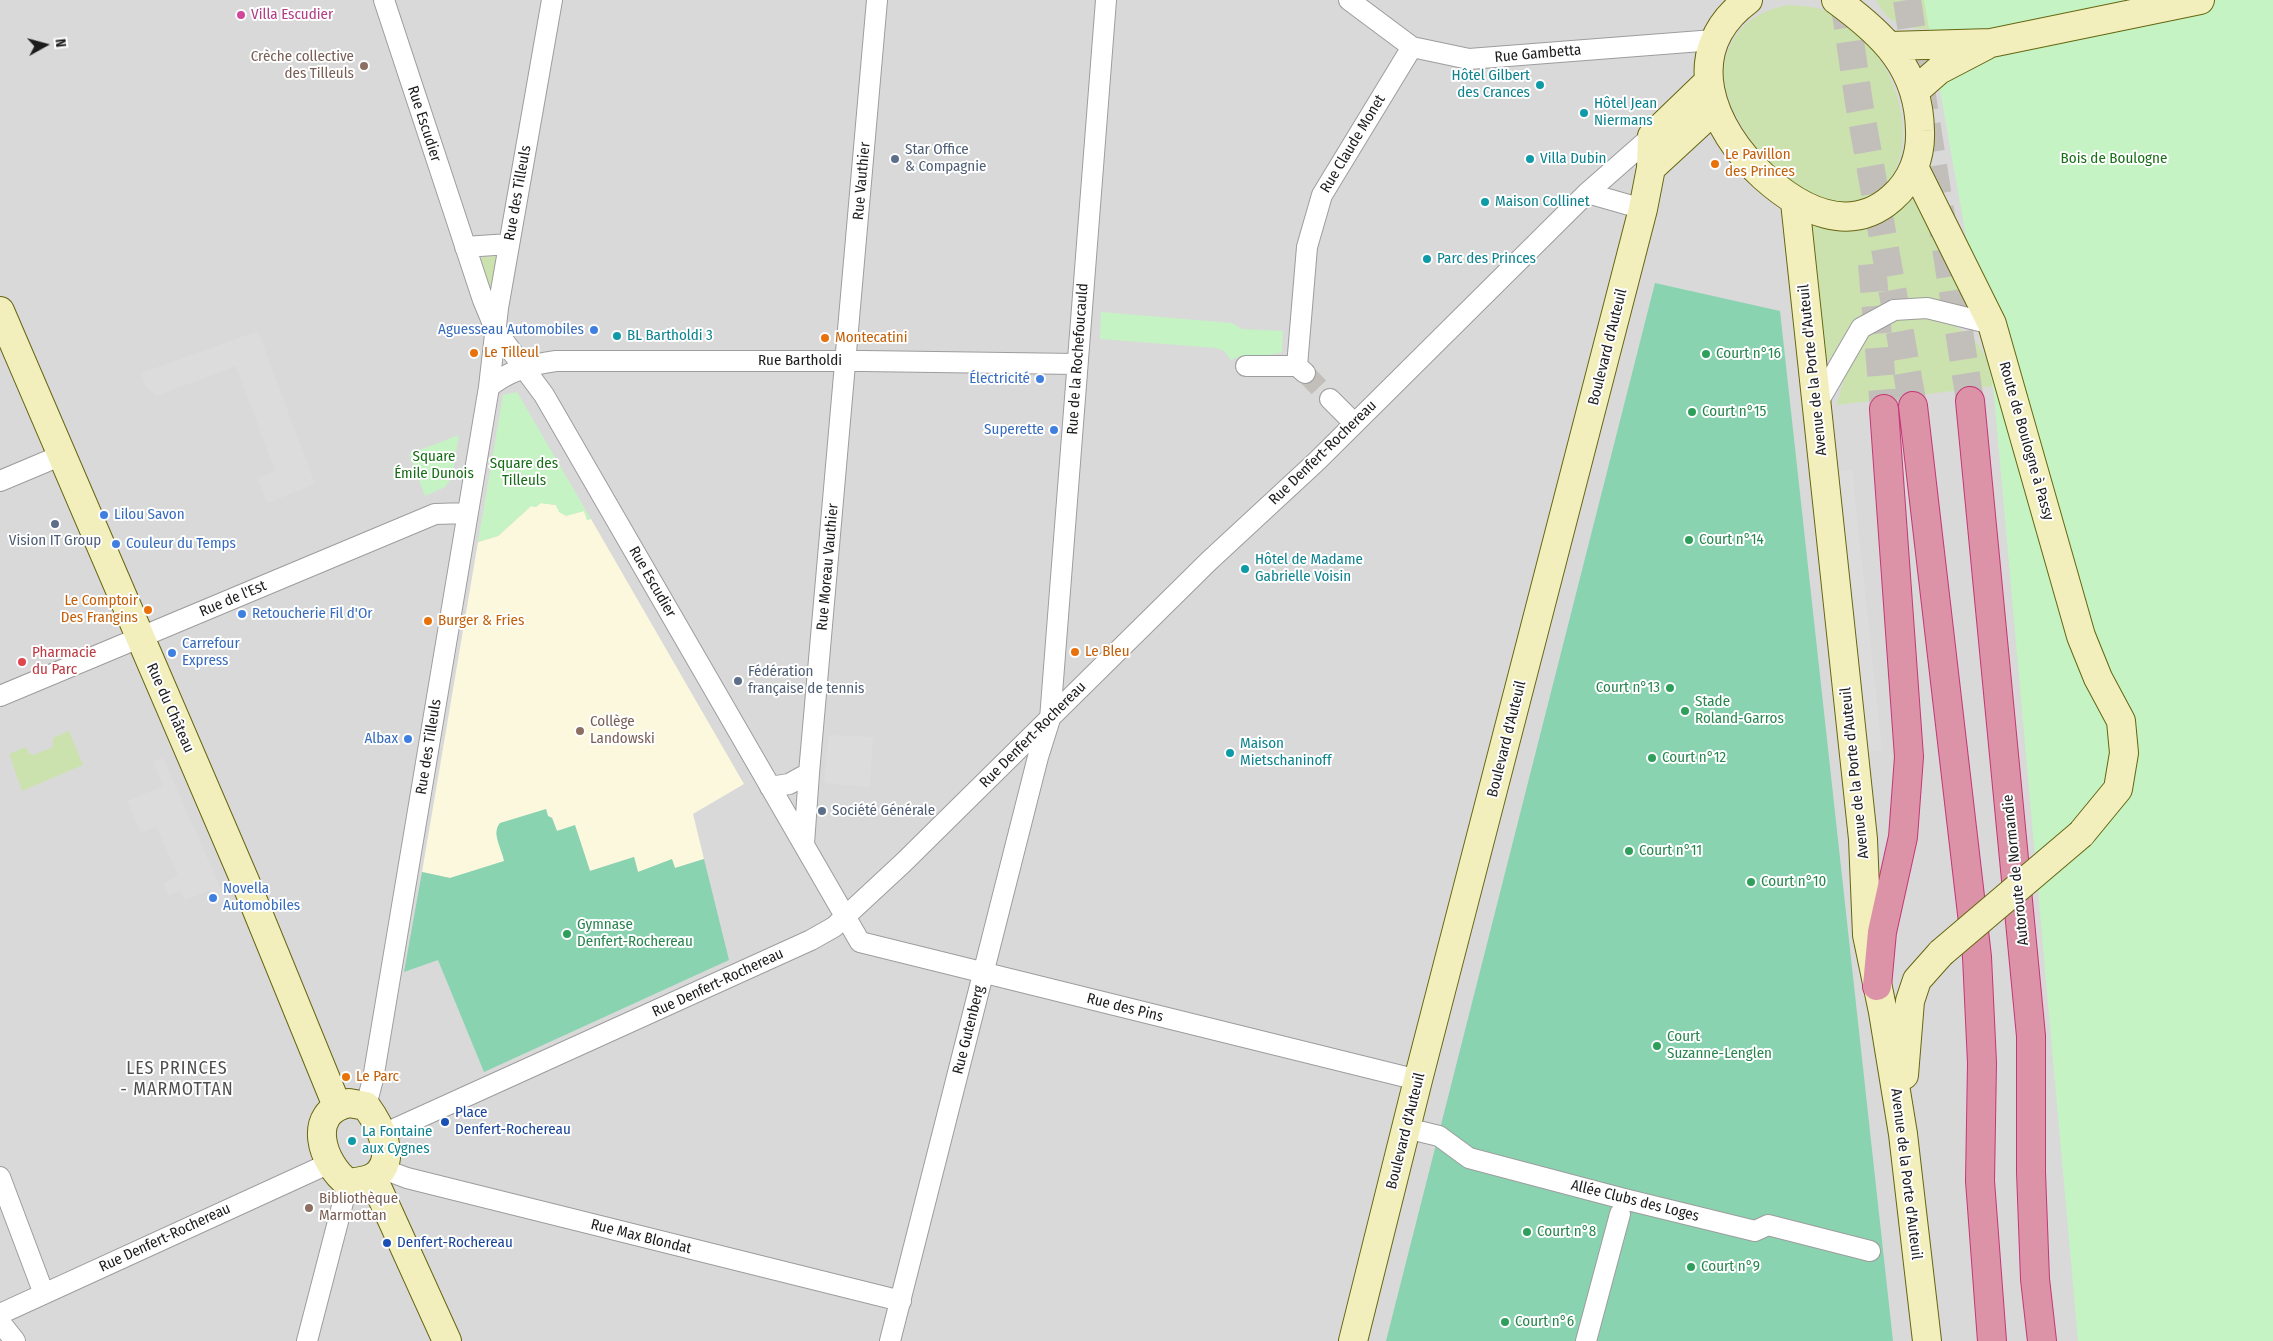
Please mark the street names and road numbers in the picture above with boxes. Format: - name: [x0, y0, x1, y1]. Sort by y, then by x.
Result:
- street label: Rue Gambetta: [1494, 41, 1582, 67]
- street label: Rue Escudier: [403, 84, 445, 164]
- street label: Rue Claude Monet: [1317, 92, 1389, 196]
- street label: Rue Vauthier: [850, 141, 874, 221]
- street label: Rue des Tilleuls: [501, 144, 535, 242]
- street label: Rue de la Rochefoucauld: [1064, 283, 1092, 435]
- street label: Avenue de la Porte d'Auteuil: [1795, 283, 1831, 457]
- street label: Boulevard d'Auteuil: [1585, 287, 1631, 407]
- street label: Rue Bartholdi: [758, 352, 842, 370]
- street label: Route de Boulogne à Passy: [1995, 360, 2057, 522]
- street label: Rue Denfert-Rochereau: [1265, 397, 1381, 509]
- street label: Rue Moreau Vauthier: [813, 503, 843, 631]
- street label: Rue Escudier: [624, 543, 680, 621]
- street label: Rue de l'Est: [197, 577, 269, 621]
- street label: Rue du Château: [142, 660, 198, 756]
- street label: Rue Denfert-Rochereau: [976, 678, 1090, 792]
- street label: Boulevard d'Auteuil: [1484, 679, 1530, 799]
- street label: Avenue de la Porte d'Auteuil: [1837, 686, 1873, 860]
- street label: Rue des Tilleuls: [413, 698, 445, 796]
- street label: Autoroute de Normandie: [1999, 794, 2033, 946]
- street label: Rue Denfert-Rochereau: [649, 945, 787, 1021]
- street label: Rue Gutenberg: [949, 984, 989, 1076]
- street label: Rue des Pins: [1085, 990, 1165, 1026]
- street label: Boulevard d'Auteuil: [1383, 1071, 1429, 1191]
- street label: Avenue de la Porte d'Auteuil: [1887, 1087, 1925, 1261]
- street label: Allée Clubs des Loges: [1569, 1176, 1701, 1226]
- street label: Rue Denfert-Rochereau: [96, 1200, 234, 1276]
- street label: Rue Max Blondat: [589, 1216, 693, 1258]

